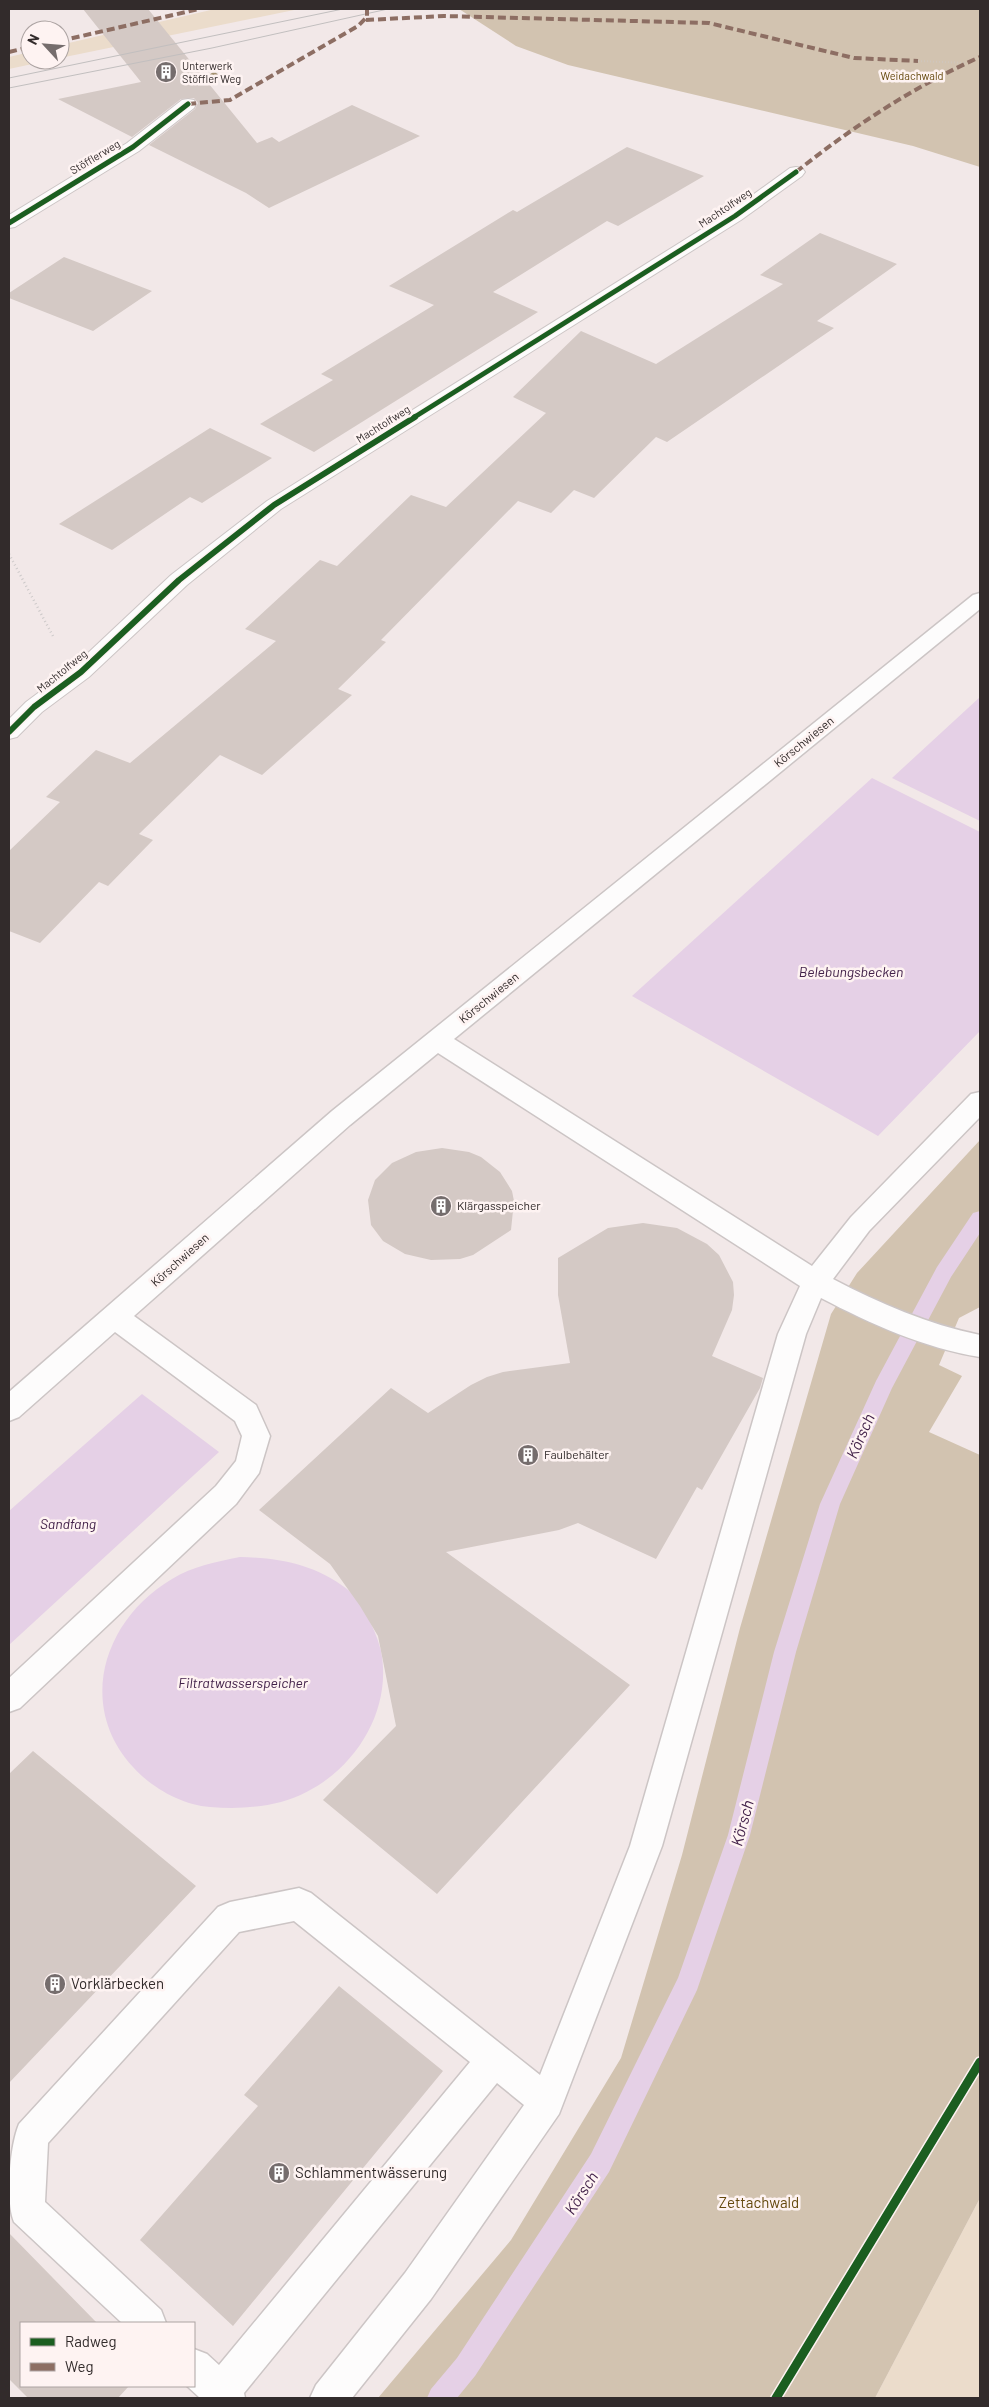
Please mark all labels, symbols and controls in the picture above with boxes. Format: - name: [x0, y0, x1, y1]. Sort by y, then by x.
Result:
- north arrow: [20, 20, 70, 70]
- text: N: [23, 31, 43, 47]
- place label: Unterwerk Stöffler Weg: [182, 59, 241, 85]
- building icon: Unterwerk Stöffler Weg: [154, 60, 178, 84]
- park label: Weidachwald: [881, 69, 943, 82]
- street label: Stöfflerweg: [67, 137, 122, 177]
- street label: Machtolfweg: [696, 185, 754, 230]
- street label: Machtolfweg: [353, 402, 412, 445]
- street label: Machtolfweg: [34, 646, 90, 695]
- street label: Körschwiesen: [771, 713, 836, 770]
- water label: Belebungsbecken: [799, 963, 903, 980]
- street label: Körschwiesen: [456, 969, 521, 1026]
- building icon: Klärgasspeicher: [429, 1194, 453, 1218]
- place label: Klärgasspeicher: [457, 1198, 541, 1212]
- street label: Körschwiesen: [148, 1230, 211, 1289]
- water label: Körsch: [841, 1410, 878, 1461]
- building icon: Faulbehälter: [516, 1443, 540, 1467]
- place label: Faulbehälter: [544, 1447, 610, 1461]
- water label: Sandfang: [40, 1515, 96, 1532]
- water label: Filtratwasserspeicher: [178, 1674, 309, 1691]
- water label: Körsch: [726, 1798, 757, 1848]
- building icon: Vorklärbecken: [43, 1972, 67, 1996]
- place label: Vorklärbecken: [71, 1974, 164, 1992]
- building icon: Schlammentwässerung: [267, 2161, 291, 2185]
- place label: Schlammentwässerung: [295, 2163, 447, 2181]
- water label: Körsch: [560, 2168, 601, 2218]
- park label: Zettachwald: [719, 2193, 799, 2211]
- legend: [20, 2322, 195, 2387]
- text: Radweg: [65, 2332, 117, 2350]
- text: Weg: [65, 2357, 93, 2375]

